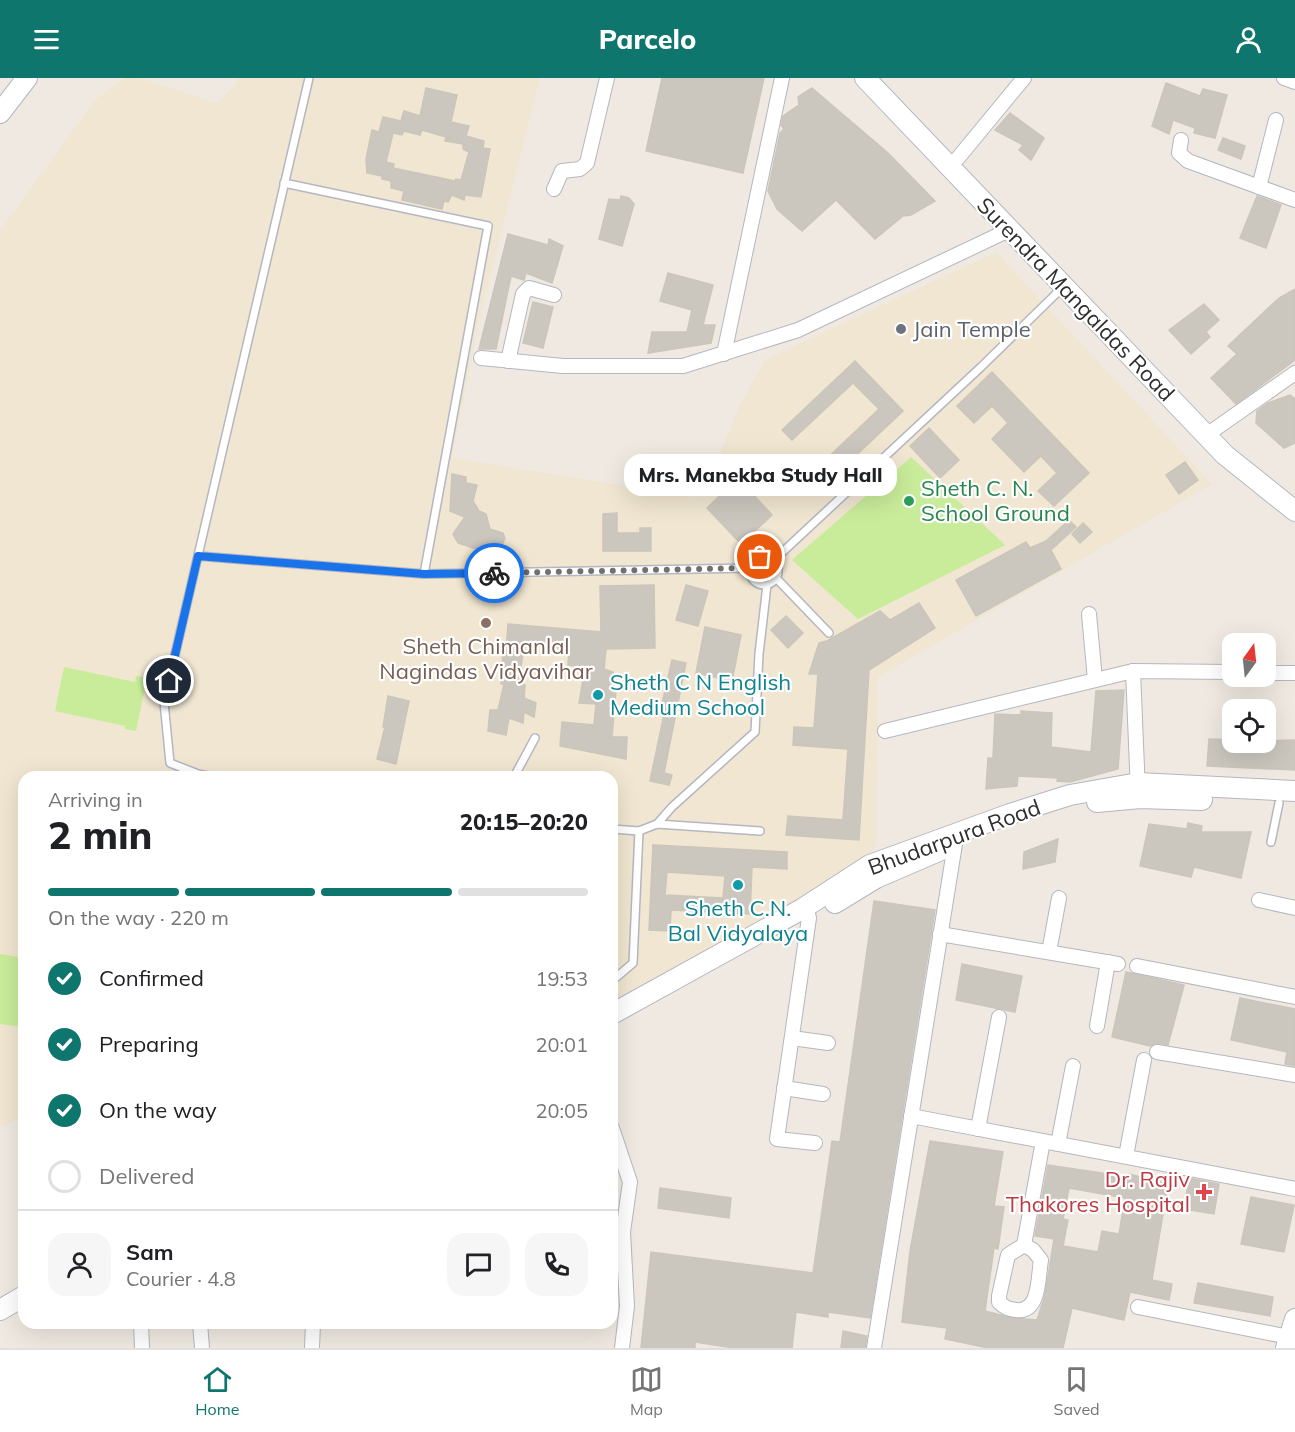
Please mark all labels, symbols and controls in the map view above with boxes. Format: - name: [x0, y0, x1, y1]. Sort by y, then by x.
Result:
- text: Parcelo: [599, 22, 696, 56]
- icon: menu: [30, 23, 63, 56]
- icon: person: [1232, 23, 1265, 56]
- street label: Surendra Mangaldas Road: [971, 191, 1181, 407]
- place label: Jain Temple: [913, 315, 1031, 343]
- marker: Jain Temple: [894, 322, 908, 336]
- callout: Mrs. Manekba Study Hall: [624, 455, 897, 497]
- text: Mrs. Manekba Study Hall: [639, 462, 882, 487]
- place label: Sheth C. N. School Ground: [921, 474, 1070, 527]
- marker: Sheth C. N. School Ground: [902, 494, 916, 508]
- pin: [734, 531, 785, 582]
- icon: bag: [743, 540, 776, 573]
- courier: [464, 543, 524, 603]
- icon: bike: [478, 557, 511, 590]
- marker: Sheth Chimanlal Nagindas Vidyavihar: [479, 616, 493, 630]
- place label: Sheth Chimanlal Nagindas Vidyavihar: [379, 632, 593, 685]
- north arrow: [1222, 633, 1276, 687]
- map controls: [1222, 633, 1276, 753]
- pin: [143, 655, 194, 706]
- icon: home: [152, 664, 185, 697]
- place label: Sheth C N English Medium School: [610, 668, 791, 721]
- marker: Sheth C N English Medium School: [591, 688, 605, 702]
- button: locate: [1222, 699, 1276, 753]
- text: Arriving in: [48, 787, 143, 812]
- street label: Bhudarpura Road: [864, 793, 1044, 881]
- text: 20:15–20:20: [460, 808, 588, 836]
- text: 2 min: [48, 810, 153, 859]
- marker: Sheth C.N. Bal Vidyalaya: [731, 878, 745, 892]
- place label: Sheth C.N. Bal Vidyalaya: [668, 894, 808, 947]
- text: On the way · 220 m: [48, 905, 229, 930]
- icon: check: [48, 962, 81, 995]
- text: Confirmed: [99, 964, 204, 992]
- text: 19:53: [535, 966, 588, 991]
- icon: check: [48, 1028, 81, 1061]
- text: Preparing: [99, 1030, 199, 1058]
- text: 20:01: [535, 1032, 588, 1057]
- icon: check: [48, 1094, 81, 1127]
- text: On the way: [99, 1096, 217, 1124]
- text: 20:05: [535, 1098, 588, 1123]
- text: Delivered: [99, 1162, 194, 1190]
- place label: Dr. Rajiv Thakores Hospital: [1006, 1165, 1190, 1218]
- marker: Dr. Rajiv Thakores Hospital: [1195, 1183, 1213, 1201]
- button: person: [48, 1233, 111, 1296]
- button: chat: [447, 1233, 510, 1296]
- button: phone: [525, 1233, 588, 1296]
- text: Sam: [126, 1238, 174, 1266]
- text: Courier · 4.8: [126, 1266, 236, 1291]
- tab: Home: [195, 1363, 239, 1419]
- tab: Map: [630, 1363, 663, 1419]
- tab: Saved: [1054, 1363, 1100, 1419]

